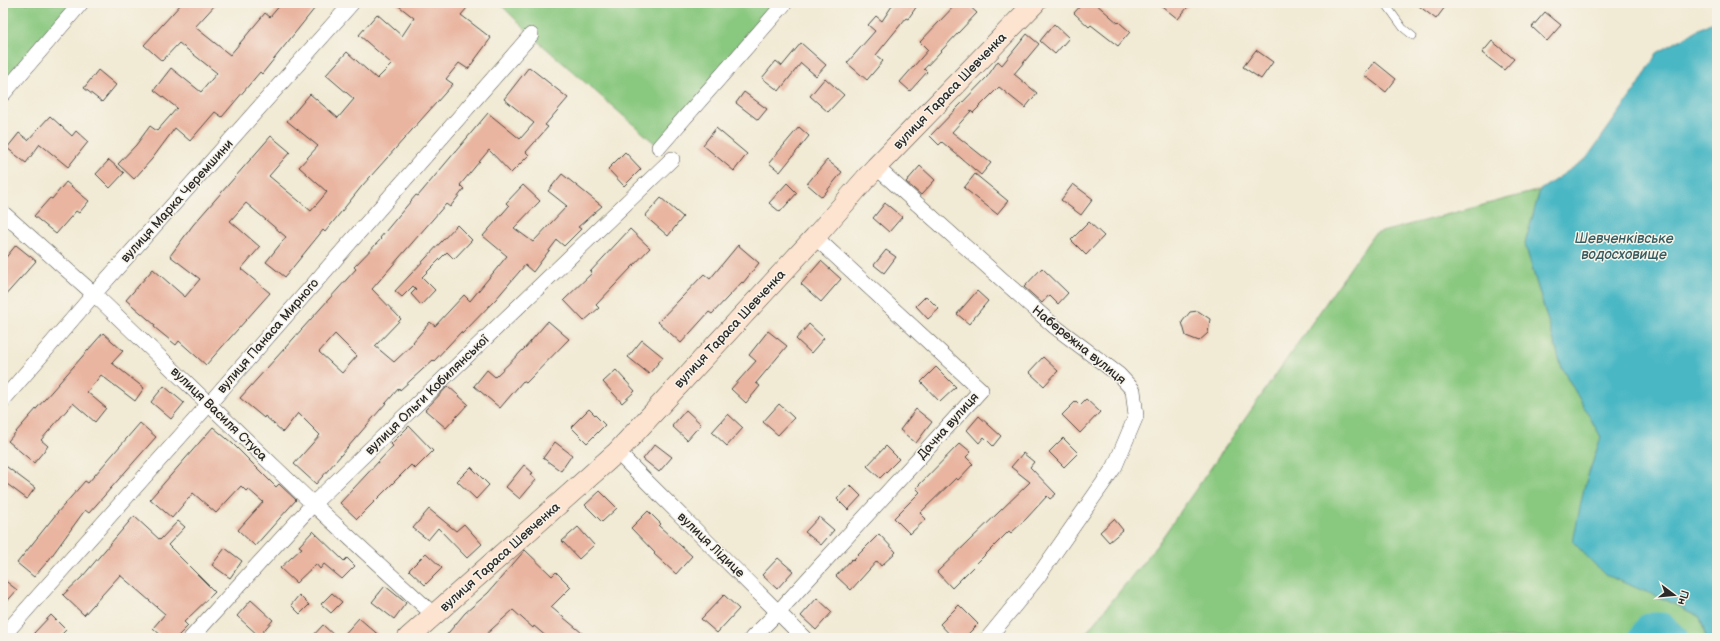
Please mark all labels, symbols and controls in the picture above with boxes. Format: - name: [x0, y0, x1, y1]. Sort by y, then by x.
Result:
- street label: вулиця Тараса Шевченка: [890, 29, 1010, 153]
- street label: вулиця Марка Черемшини: [117, 136, 237, 266]
- water label: Шевченківське водосховище: [1575, 230, 1674, 263]
- street label: вулиця Тараса Шевченка: [671, 266, 789, 391]
- street label: вулиця Панаса Мирного: [214, 275, 322, 397]
- street label: Набережна вулиця: [1029, 302, 1129, 388]
- street label: вулиця Ольги Кобилянської: [362, 331, 493, 458]
- street label: вулиця Василя Стуса: [167, 364, 271, 465]
- street label: Дачна вулиця: [914, 389, 982, 463]
- street label: вулиця Тараса Шевченка: [437, 499, 564, 615]
- street label: вулиця Лідице: [674, 509, 748, 581]
- north arrow: [1654, 575, 1694, 615]
- text: Пн: [1675, 589, 1691, 606]

